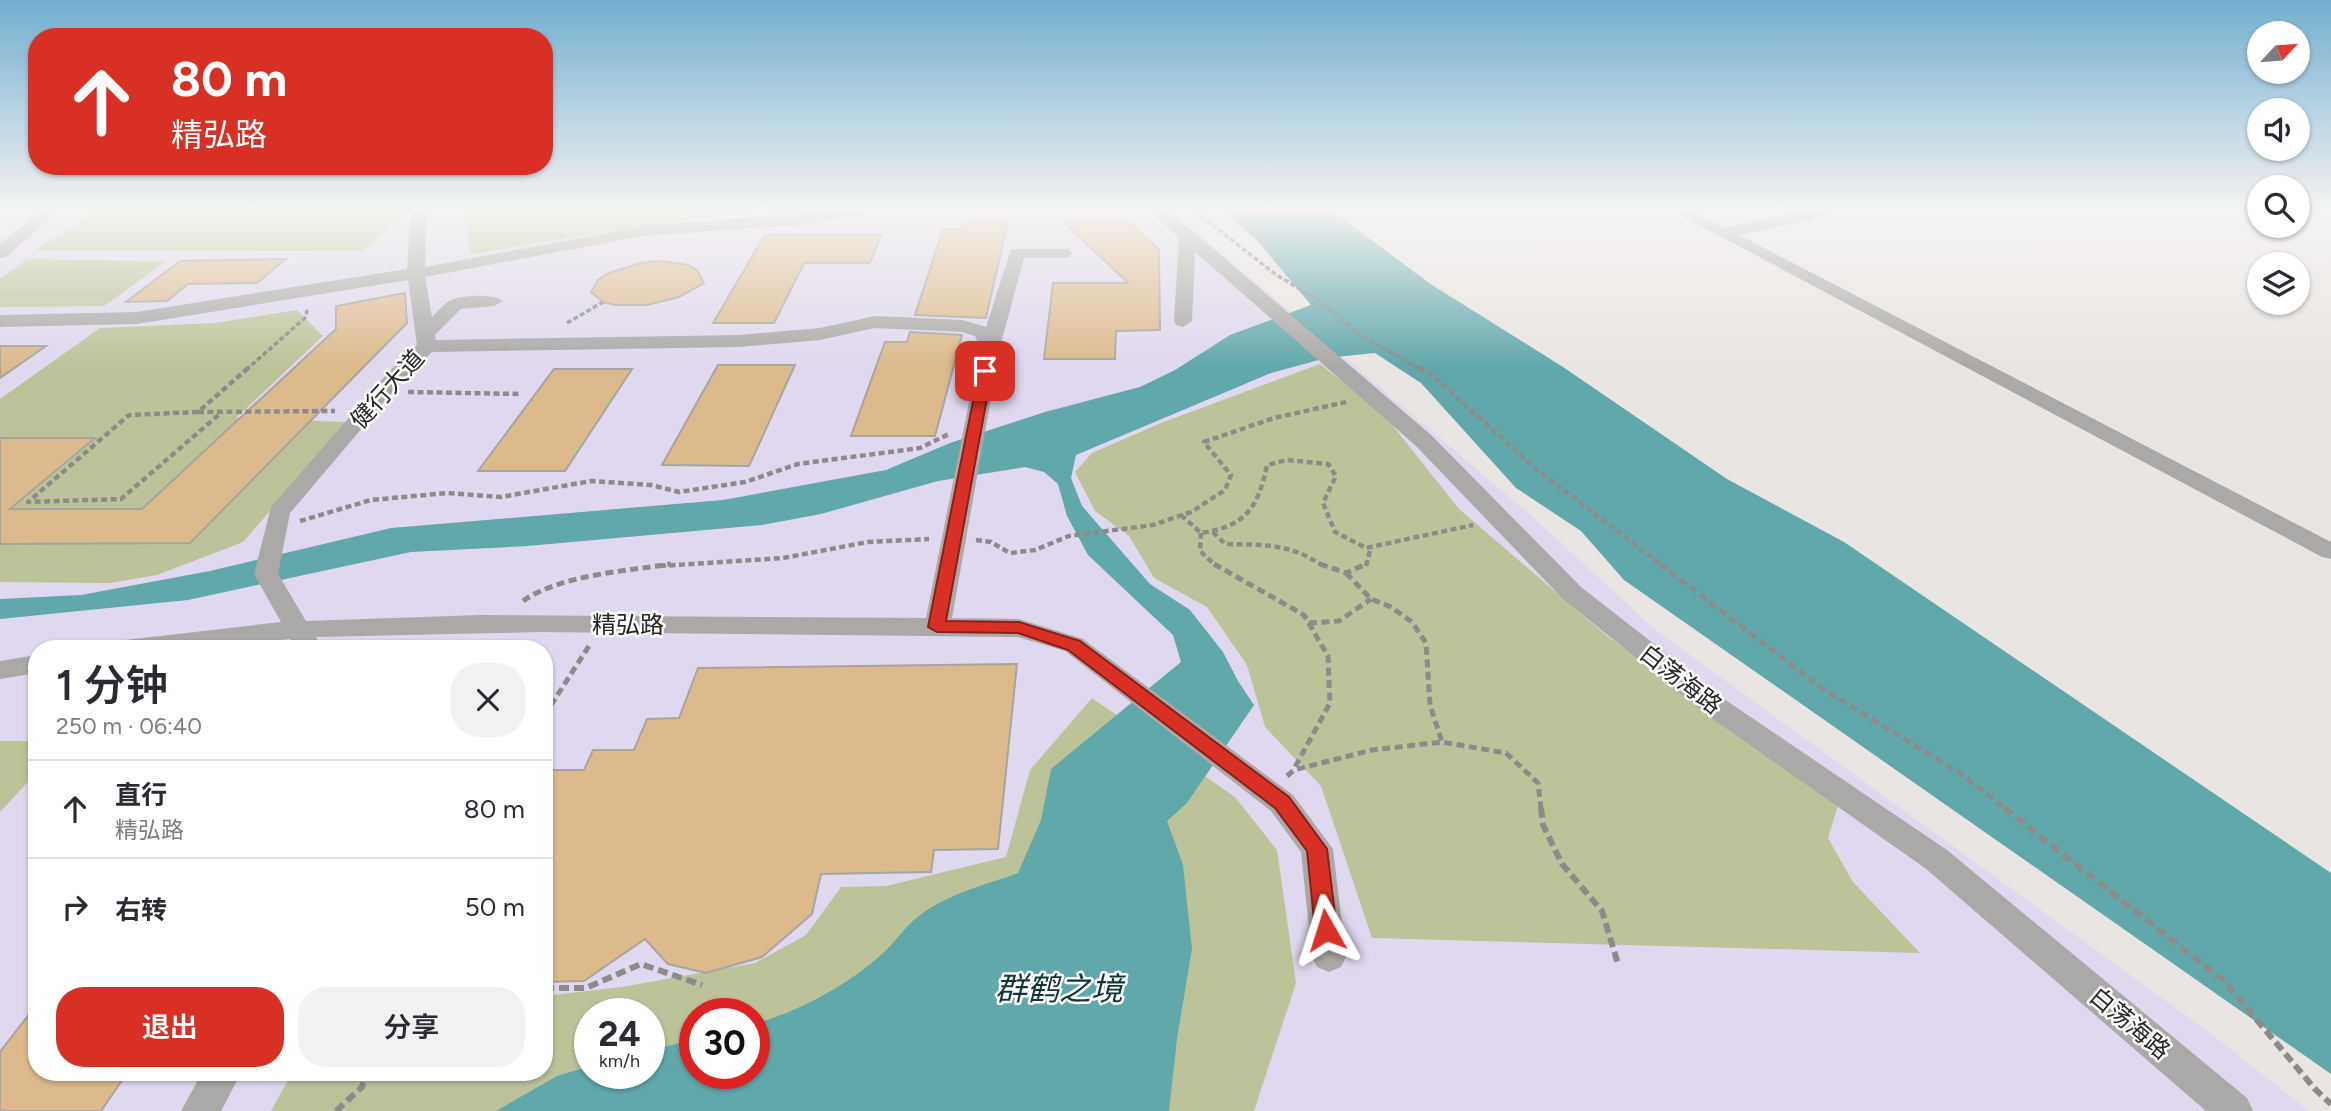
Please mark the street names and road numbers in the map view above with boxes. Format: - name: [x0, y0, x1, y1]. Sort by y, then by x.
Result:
- street label: 健行大道: [344, 344, 430, 434]
- street label: 精弘路: [592, 610, 664, 639]
- street label: 白荡海路: [1634, 638, 1728, 720]
- street label: 白荡海路: [2084, 981, 2176, 1065]

